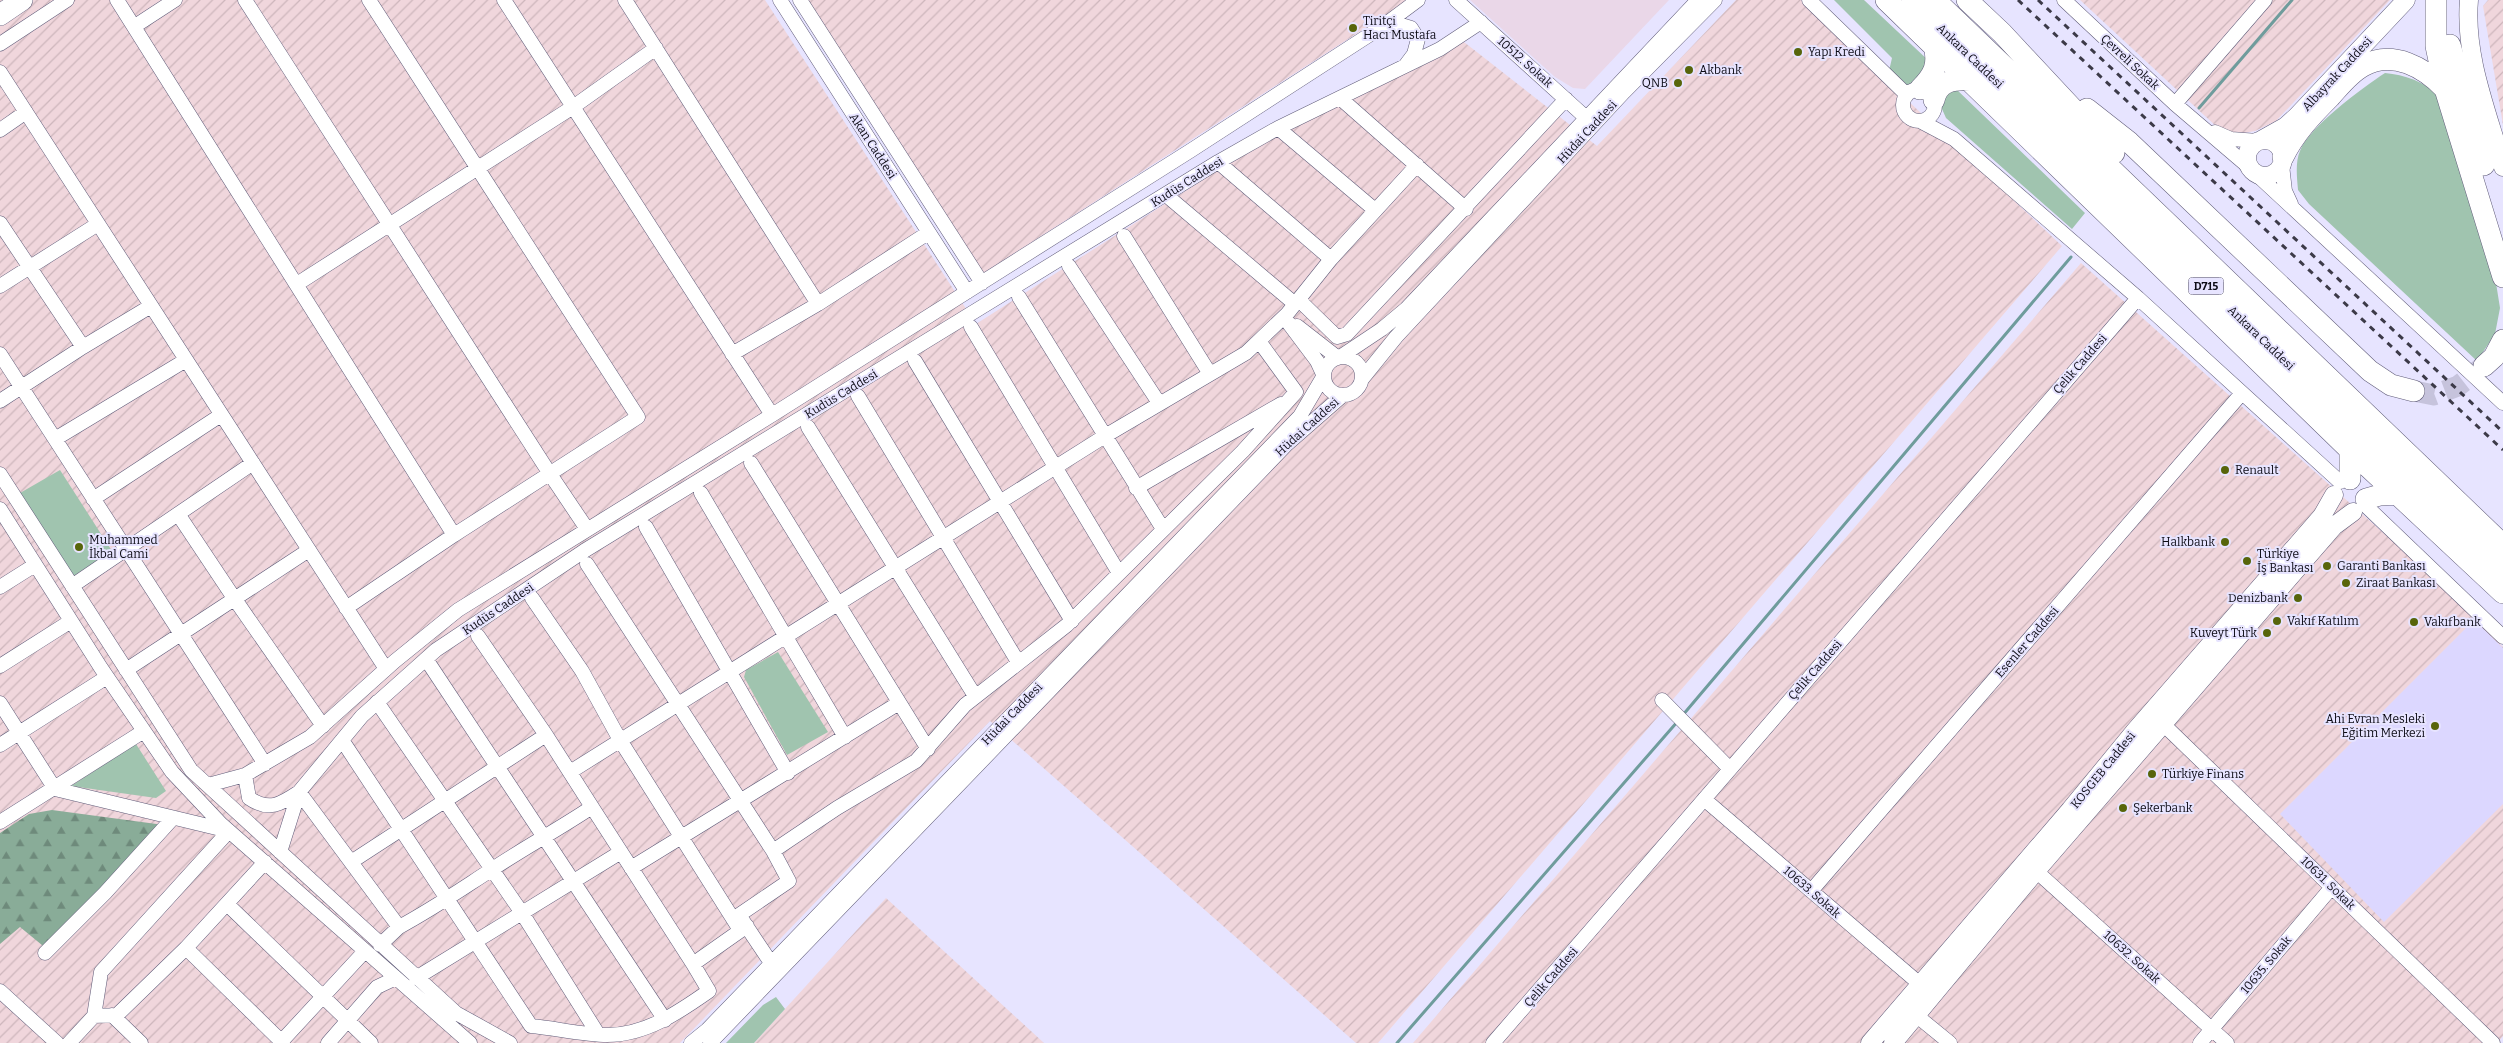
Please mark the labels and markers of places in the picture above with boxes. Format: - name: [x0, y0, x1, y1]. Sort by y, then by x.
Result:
- place label: Tiritçi Hacı Mustafa: [1363, 14, 1437, 42]
- marker: Tiritçi Hacı Mustafa: [1347, 22, 1359, 34]
- place label: Yapı Kredi: [1808, 45, 1865, 59]
- marker: Yapı Kredi: [1792, 46, 1804, 58]
- place label: Akbank: [1699, 63, 1742, 77]
- marker: Akbank: [1683, 64, 1695, 76]
- place label: QNB: [1642, 76, 1668, 90]
- marker: QNB: [1672, 77, 1684, 89]
- place label: Renault: [2235, 463, 2279, 477]
- marker: Renault: [2219, 464, 2231, 476]
- place label: Muhammed İkbal Cami: [89, 533, 158, 561]
- place label: Halkbank: [2161, 535, 2215, 549]
- marker: Halkbank: [2219, 536, 2231, 548]
- marker: Muhammed İkbal Cami: [73, 541, 85, 553]
- place label: Türkiye İş Bankası: [2257, 547, 2314, 575]
- marker: Türkiye İş Bankası: [2241, 555, 2253, 567]
- place label: Garanti Bankası: [2337, 559, 2426, 573]
- marker: Garanti Bankası: [2321, 560, 2333, 572]
- place label: Ziraat Bankası: [2356, 576, 2436, 590]
- marker: Ziraat Bankası: [2340, 577, 2352, 589]
- place label: Denizbank: [2228, 591, 2288, 605]
- marker: Denizbank: [2292, 592, 2304, 604]
- place label: Vakıf Katılım: [2287, 614, 2359, 628]
- marker: Vakıf Katılım: [2271, 615, 2283, 627]
- place label: Vakıfbank: [2424, 615, 2481, 629]
- marker: Vakıfbank: [2408, 616, 2420, 628]
- place label: Kuveyt Türk: [2190, 626, 2257, 640]
- marker: Kuveyt Türk: [2261, 627, 2273, 639]
- place label: Ahi Evran Mesleki Eğitim Merkezi: [2325, 712, 2425, 740]
- marker: Ahi Evran Mesleki Eğitim Merkezi: [2429, 720, 2441, 732]
- place label: Türkiye Finans: [2162, 767, 2244, 781]
- marker: Türkiye Finans: [2146, 768, 2158, 780]
- place label: Şekerbank: [2133, 801, 2193, 815]
- marker: Şekerbank: [2117, 802, 2129, 814]

